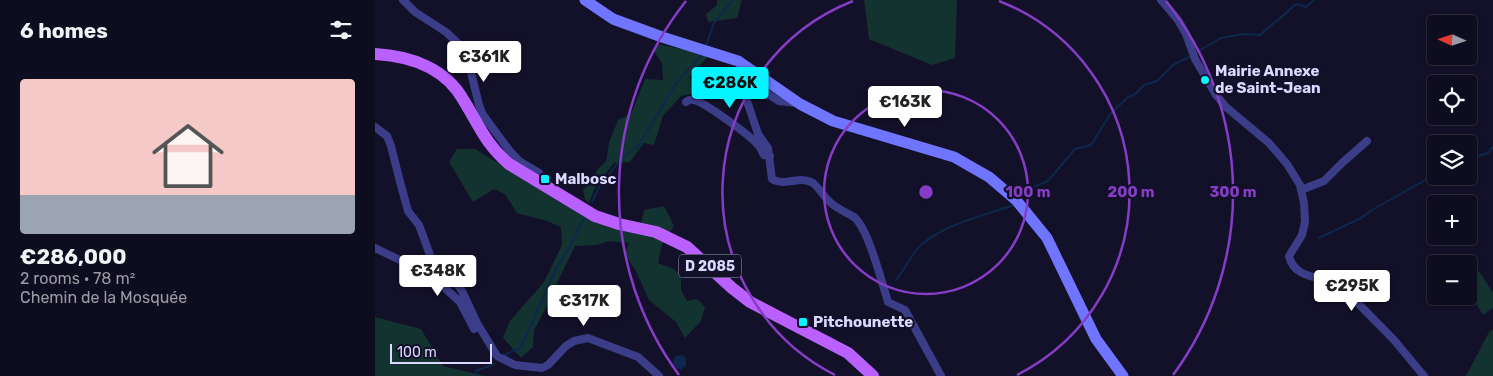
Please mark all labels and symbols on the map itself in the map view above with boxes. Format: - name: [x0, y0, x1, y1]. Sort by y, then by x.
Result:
- north arrow: [1427, 15, 1477, 65]
- pin: €361K: [449, 41, 519, 83]
- place label: Mairie Annexe de Saint-Jean: [1215, 62, 1321, 97]
- pin: €286K: [695, 66, 765, 109]
- marker: Mairie Annexe de Saint-Jean: [1199, 74, 1211, 86]
- pin: €163K: [870, 86, 940, 128]
- place label: Malbosc: [555, 170, 616, 188]
- marker: Malbosc: [539, 173, 551, 185]
- centre of rings: [917, 183, 935, 201]
- text: 100 m: [1006, 183, 1050, 201]
- text: 200 m: [1107, 183, 1155, 201]
- text: 300 m: [1209, 183, 1257, 201]
- pin: €348K: [403, 254, 473, 297]
- road number: D 2085: [679, 255, 741, 278]
- pin: €295K: [1317, 270, 1387, 312]
- pin: €317K: [549, 284, 619, 327]
- place label: Pitchounette: [813, 313, 913, 331]
- marker: Pitchounette: [797, 316, 809, 328]
- scale bar: [390, 341, 493, 364]

